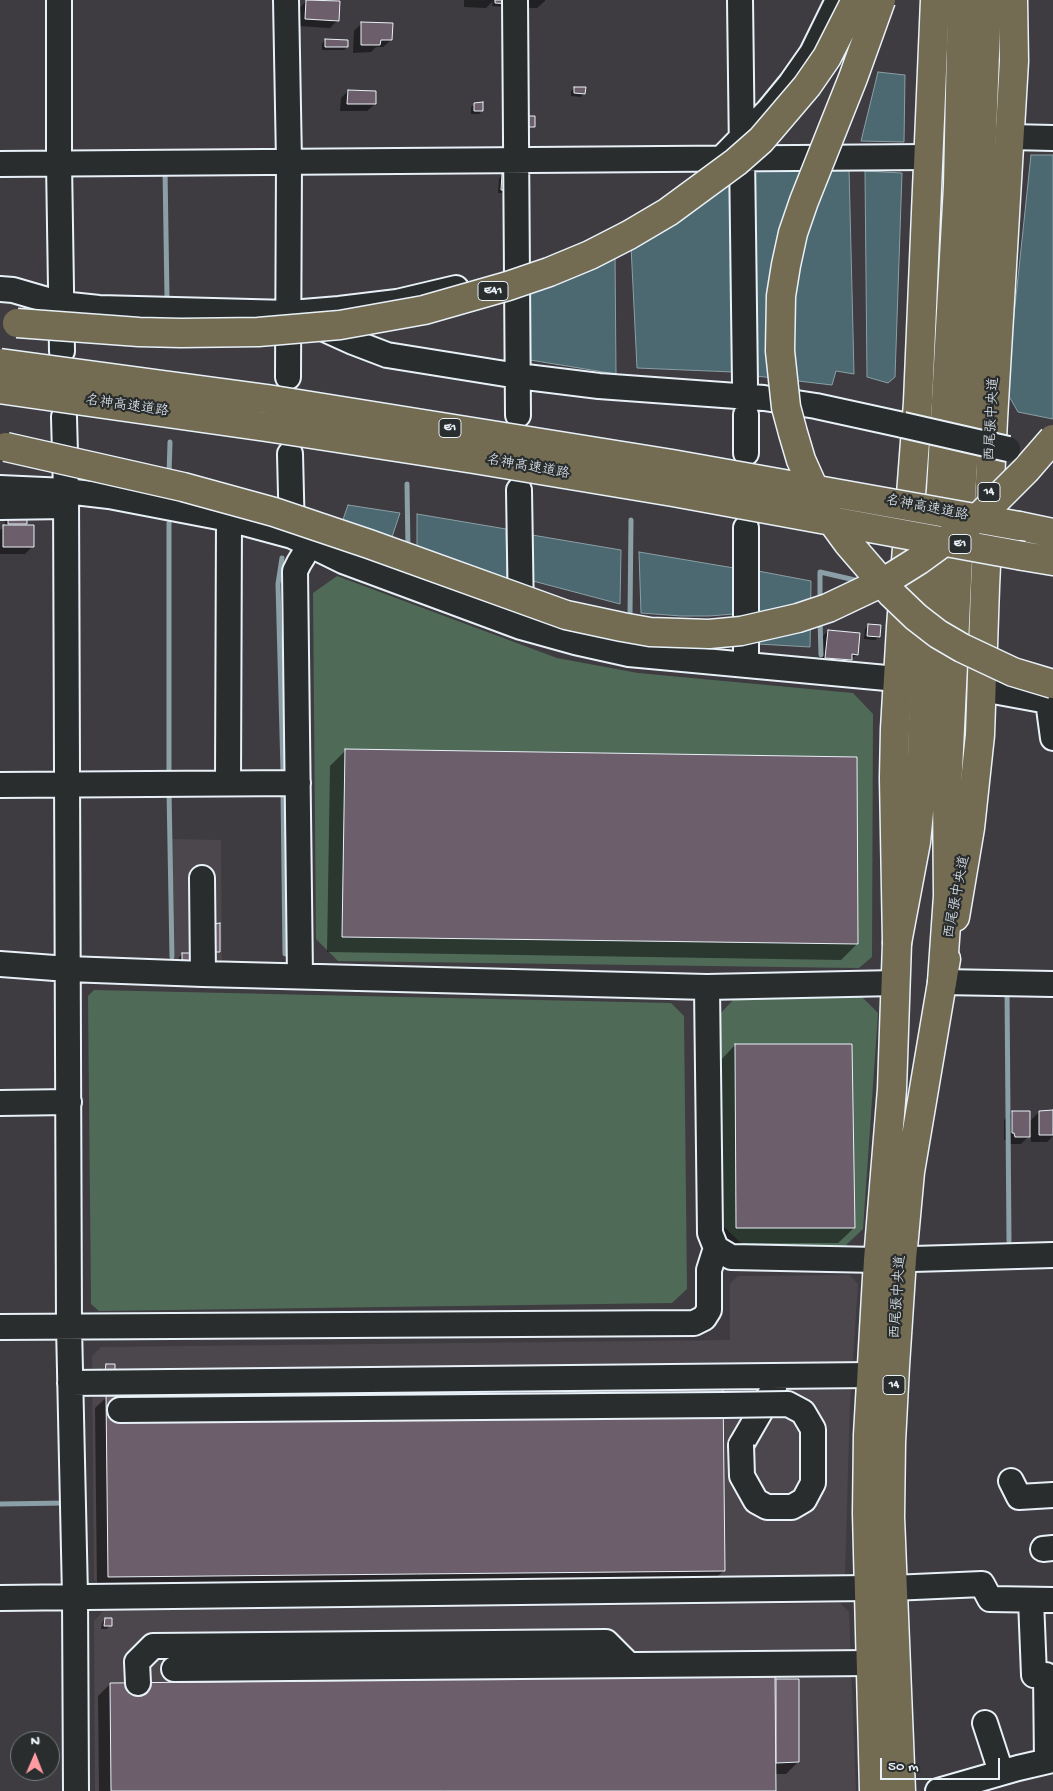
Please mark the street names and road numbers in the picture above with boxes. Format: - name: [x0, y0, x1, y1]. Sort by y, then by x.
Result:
- road number: E41: [478, 282, 508, 300]
- street label: 西尾張中央道: [982, 377, 1004, 461]
- street label: 名神高速道路: [84, 393, 170, 421]
- road number: E1: [439, 418, 461, 438]
- street label: 名神高速道路: [485, 452, 571, 484]
- road number: 14: [978, 482, 1000, 502]
- street label: 名神高速道路: [884, 493, 970, 525]
- road number: E1: [949, 534, 971, 554]
- street label: 西尾張中央道: [942, 854, 974, 940]
- street label: 西尾張中央道: [888, 1255, 910, 1339]
- road number: 14: [883, 1376, 905, 1394]

